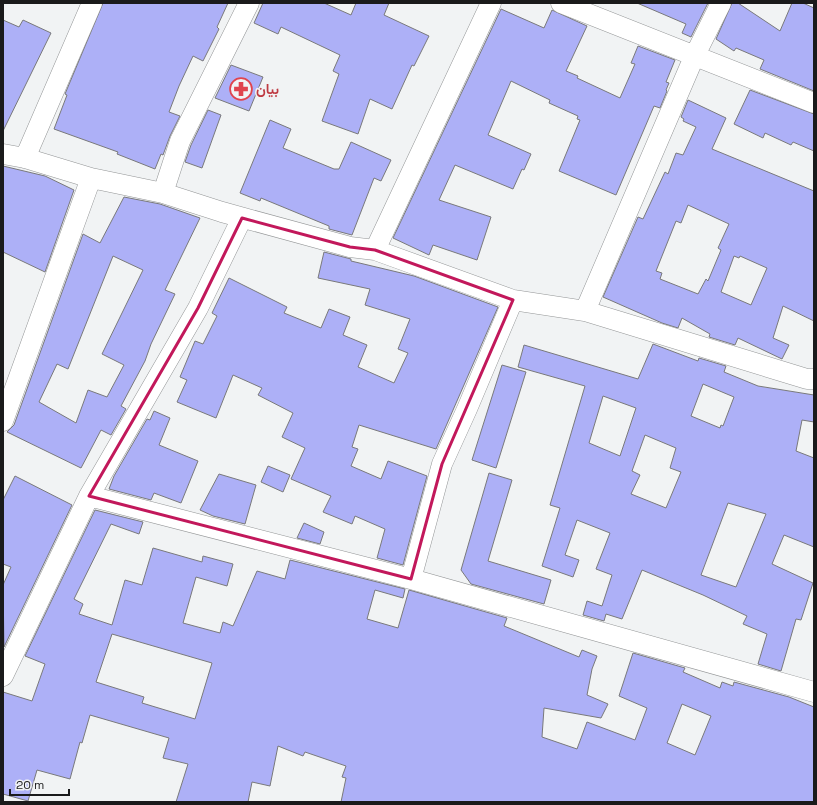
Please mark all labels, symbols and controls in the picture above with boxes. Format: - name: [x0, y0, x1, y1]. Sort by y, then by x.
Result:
- pharmacy icon: بيان: [228, 76, 254, 102]
- place label: بيان: [256, 80, 279, 98]
- scale bar: [10, 771, 69, 797]
- text: 20 m: [16, 777, 44, 793]

